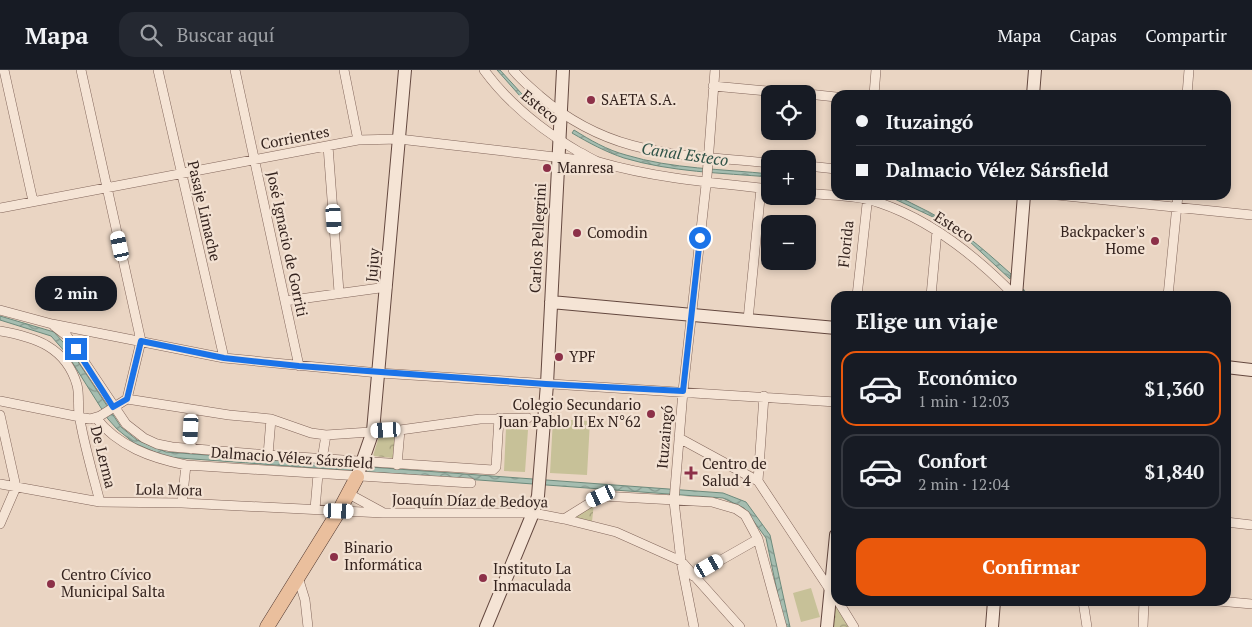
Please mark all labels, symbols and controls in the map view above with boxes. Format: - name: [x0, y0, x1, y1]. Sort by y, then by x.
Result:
- search box: [119, 12, 469, 57]
- text: Mapa: [25, 19, 89, 51]
- icon: search: [137, 21, 165, 49]
- text: Buscar aquí: [177, 22, 274, 47]
- text: Mapa: [997, 23, 1041, 47]
- text: Capas: [1069, 23, 1117, 47]
- text: Compartir: [1145, 23, 1227, 47]
- street label: Esteco: [517, 85, 564, 128]
- map controls: [761, 85, 816, 270]
- button: locate: [761, 85, 816, 140]
- place label: SAETA S.A.: [601, 89, 676, 109]
- marker: SAETA S.A.: [585, 94, 597, 106]
- text: Ituzaingó: [886, 109, 973, 134]
- street label: Corrientes: [259, 121, 331, 153]
- water label: Canal Esteco: [640, 137, 730, 171]
- button: +: [761, 150, 816, 205]
- place label: Manresa: [557, 157, 614, 177]
- text: Dalmacio Vélez Sársfield: [886, 157, 1109, 182]
- street label: Pasaje Limache: [184, 158, 226, 263]
- marker: Manresa: [541, 162, 553, 174]
- street label: José Ignacio de Gorriti: [263, 169, 313, 318]
- street label: Carlos Pellegrini: [524, 182, 550, 293]
- car: [325, 204, 342, 234]
- street label: Esteco: [931, 206, 978, 246]
- button: −: [761, 215, 816, 270]
- street label: Florida: [833, 219, 857, 268]
- place label: Backpacker's Home: [1060, 221, 1145, 258]
- place label: Comodin: [587, 222, 648, 242]
- marker: Comodin: [571, 227, 583, 239]
- route start: [689, 227, 711, 249]
- car: [109, 230, 130, 262]
- marker: Backpacker's Home: [1149, 235, 1161, 247]
- street label: Jujuy: [361, 247, 383, 283]
- callout: 2 min: [35, 276, 117, 312]
- text: 2 min: [54, 282, 98, 304]
- text: Elige un viaje: [856, 306, 998, 335]
- route end: [65, 338, 87, 360]
- place label: YPF: [569, 346, 596, 366]
- marker: YPF: [553, 351, 565, 363]
- text: Económico: [918, 365, 1017, 390]
- icon: car: [858, 366, 903, 411]
- text: $1,360: [1145, 376, 1204, 401]
- text: 1 min · 12:03: [918, 390, 1010, 412]
- place label: Colegio Secundario Juan Pablo II Ex N°62: [498, 394, 641, 431]
- street label: Ituzaingó: [651, 404, 677, 470]
- marker: Colegio Secundario Juan Pablo II Ex N°62: [645, 408, 657, 420]
- car: [182, 414, 199, 444]
- car: [370, 422, 401, 438]
- street label: De Lerma: [87, 423, 122, 491]
- street label: Dalmacio Vélez Sársfield: [210, 441, 374, 473]
- text: Confort: [918, 448, 987, 473]
- icon: car: [858, 449, 903, 494]
- place label: Centro de Salud 4: [702, 453, 767, 490]
- text: $1,840: [1145, 459, 1204, 484]
- marker: Centro de Salud 4: [684, 466, 698, 480]
- text: 2 min · 12:04: [918, 473, 1010, 495]
- street label: Lola Mora: [135, 478, 203, 500]
- car: [584, 483, 617, 509]
- street label: Joaquín Díaz de Bedoya: [392, 489, 549, 511]
- car: [323, 503, 354, 519]
- place label: Binario Informática: [344, 537, 423, 574]
- button: Confirmar: [856, 538, 1206, 596]
- marker: Binario Informática: [328, 551, 340, 563]
- car: [692, 552, 725, 580]
- place label: Instituto La Inmaculada: [493, 558, 572, 595]
- place label: Centro Cívico Municipal Salta: [61, 564, 165, 601]
- marker: Instituto La Inmaculada: [477, 572, 489, 584]
- marker: Centro Cívico Municipal Salta: [45, 578, 57, 590]

